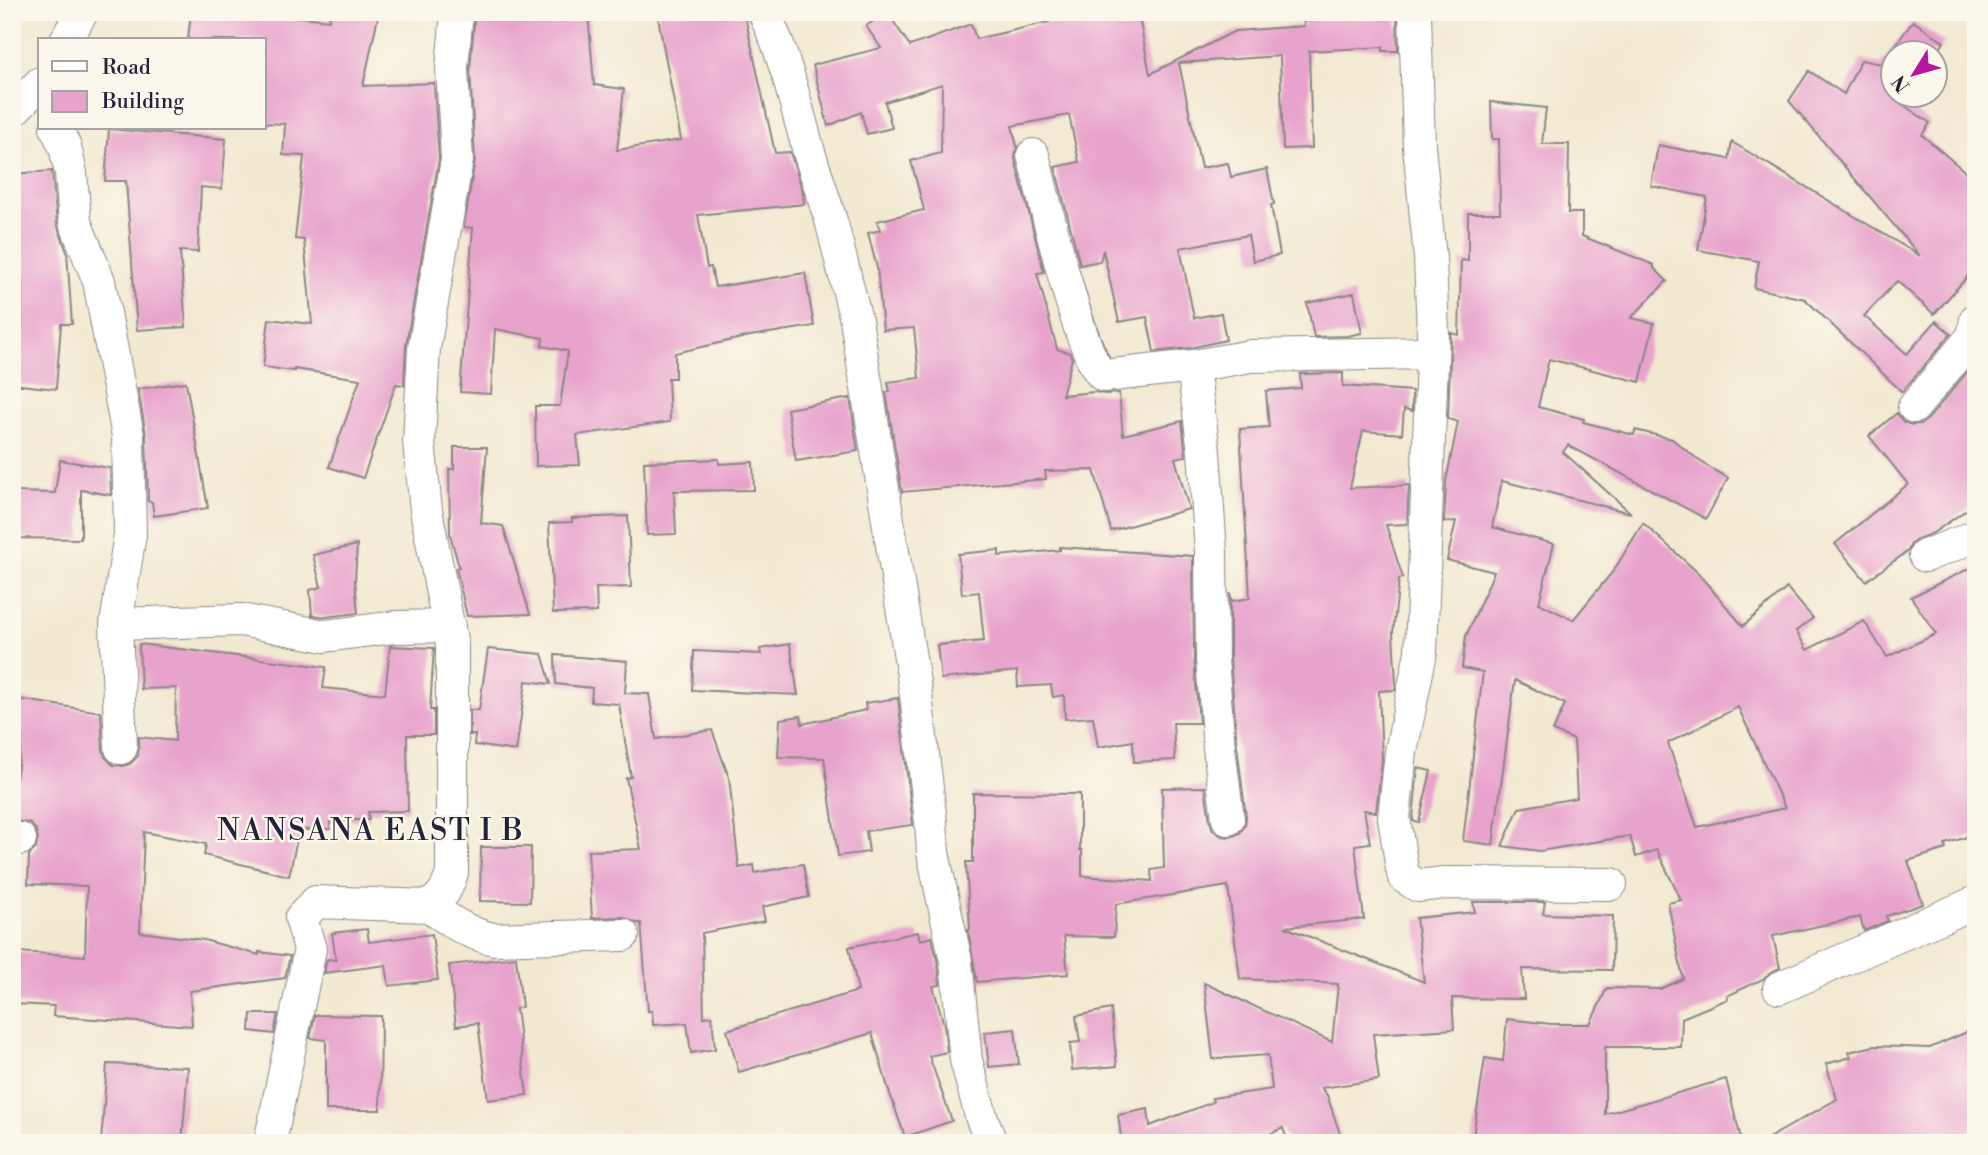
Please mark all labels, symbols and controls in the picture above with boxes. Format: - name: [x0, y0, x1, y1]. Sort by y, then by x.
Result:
- legend: [38, 38, 266, 130]
- north arrow: [1880, 38, 1950, 108]
- text: Road: [102, 55, 151, 81]
- text: N: [1887, 70, 1915, 97]
- text: Building: [101, 89, 184, 115]
- district label: NANSANA EAST I B: [217, 812, 525, 850]

